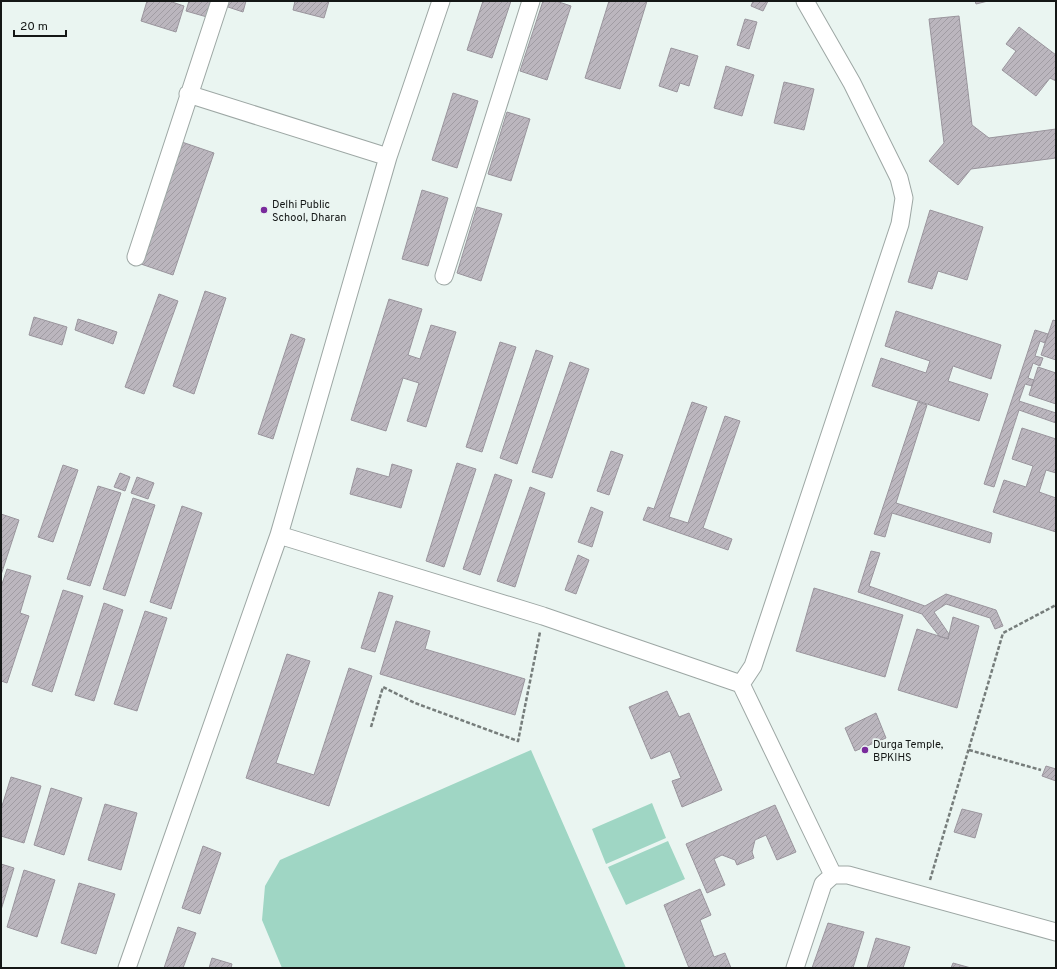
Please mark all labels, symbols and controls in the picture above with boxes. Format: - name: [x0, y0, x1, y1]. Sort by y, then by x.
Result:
- scale bar: [14, 12, 66, 38]
- text: 20 m: [20, 19, 48, 35]
- place label: Delhi Public School, Dharan: [272, 198, 347, 225]
- marker: Delhi Public School, Dharan: [259, 205, 269, 215]
- place label: Durga Temple, BPKIHS: [873, 738, 944, 765]
- marker: Durga Temple, BPKIHS: [860, 745, 870, 755]

